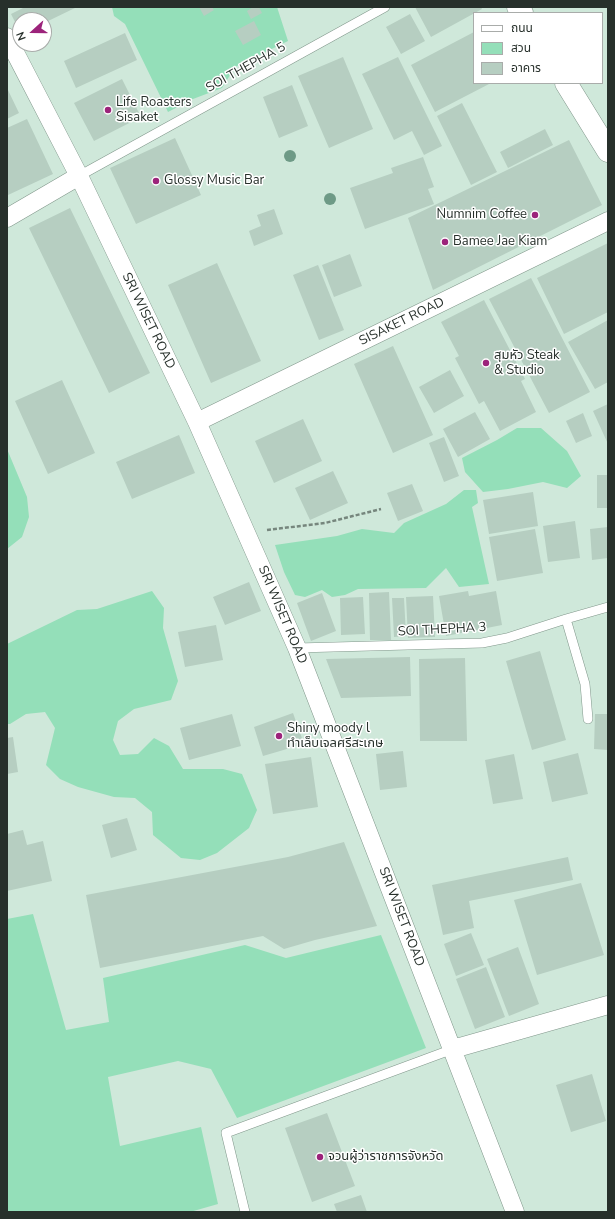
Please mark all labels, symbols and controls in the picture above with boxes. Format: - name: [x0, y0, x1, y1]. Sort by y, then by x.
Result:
- north arrow: [12, 12, 52, 52]
- legend: [473, 12, 603, 84]
- text: ถนน: [511, 20, 533, 36]
- text: N: [13, 30, 30, 43]
- street label: SOI THEPHA 5: [203, 40, 289, 96]
- text: สวน: [511, 40, 531, 56]
- text: อาคาร: [511, 60, 541, 76]
- place label: Life Roasters Sisaket: [116, 95, 192, 126]
- marker: Life Roasters Sisaket: [103, 105, 113, 115]
- place label: Glossy Music Bar: [164, 173, 264, 189]
- marker: Glossy Music Bar: [151, 176, 161, 186]
- place label: Numnim Coffee: [437, 207, 527, 223]
- marker: Numnim Coffee: [530, 210, 540, 220]
- place label: Bamee Jae Kiam: [453, 234, 547, 250]
- marker: Bamee Jae Kiam: [440, 237, 450, 247]
- street label: SRI WISET ROAD: [118, 270, 178, 372]
- street label: SISAKET ROAD: [357, 295, 447, 349]
- place label: สุมหัว Steak & Studio: [494, 348, 560, 379]
- marker: สุมหัว Steak & Studio: [481, 358, 491, 368]
- street label: SRI WISET ROAD: [254, 564, 310, 666]
- street label: SOI THEPHA 3: [397, 620, 487, 640]
- place label: Shiny moody l ทำเล็บเจลศรีสะเกษ: [287, 721, 383, 752]
- marker: Shiny moody l ทำเล็บเจลศรีสะเกษ: [274, 731, 284, 741]
- street label: SRI WISET ROAD: [375, 865, 427, 969]
- place label: จวนผู้ว่าราชการจังหวัด: [328, 1149, 444, 1165]
- marker: จวนผู้ว่าราชการจังหวัด: [315, 1152, 325, 1162]

